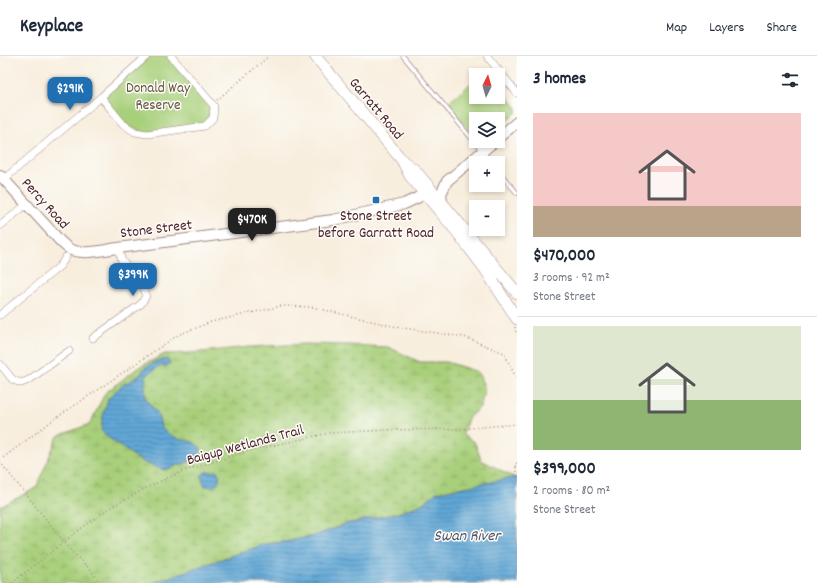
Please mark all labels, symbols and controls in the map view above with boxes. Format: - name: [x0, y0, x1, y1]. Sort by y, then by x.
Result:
- text: Keyplace: [20, 14, 83, 41]
- text: Map: [666, 18, 687, 38]
- text: Layers: [709, 18, 744, 38]
- text: Share: [766, 18, 797, 38]
- north arrow: [469, 68, 505, 104]
- map controls: [469, 68, 505, 236]
- text: 3 homes: [533, 68, 586, 92]
- icon: filters: [779, 69, 801, 91]
- street label: Garratt Road: [343, 73, 408, 145]
- pin: $291K: [42, 77, 98, 111]
- park label: Donald Way Reserve: [126, 78, 191, 117]
- text: $291K: [56, 80, 84, 99]
- button: layers: [469, 112, 505, 148]
- icon: home: [631, 139, 703, 211]
- button: +: [469, 156, 505, 192]
- street label: Percy Road: [15, 174, 74, 235]
- marker: Stone Street before Garratt Road: [371, 195, 381, 205]
- button: −: [469, 200, 505, 236]
- place label: Stone Street before Garratt Road: [318, 206, 434, 245]
- pin: $470K: [224, 208, 280, 242]
- text: $470K: [237, 211, 267, 230]
- street label: Stone Street: [119, 215, 194, 245]
- text: $470,000: [533, 245, 595, 269]
- pin: $399K: [105, 263, 161, 297]
- text: $399K: [118, 266, 148, 285]
- text: 3 rooms · 92 m²: [533, 269, 610, 288]
- text: Stone Street: [533, 288, 596, 307]
- icon: home: [631, 352, 703, 424]
- street label: Baigup Wetlands Trail: [185, 420, 307, 472]
- text: $399,000: [533, 458, 596, 482]
- text: 2 rooms · 80 m²: [533, 482, 610, 501]
- text: Stone Street: [533, 501, 596, 520]
- water label: Swan River: [434, 525, 502, 548]

